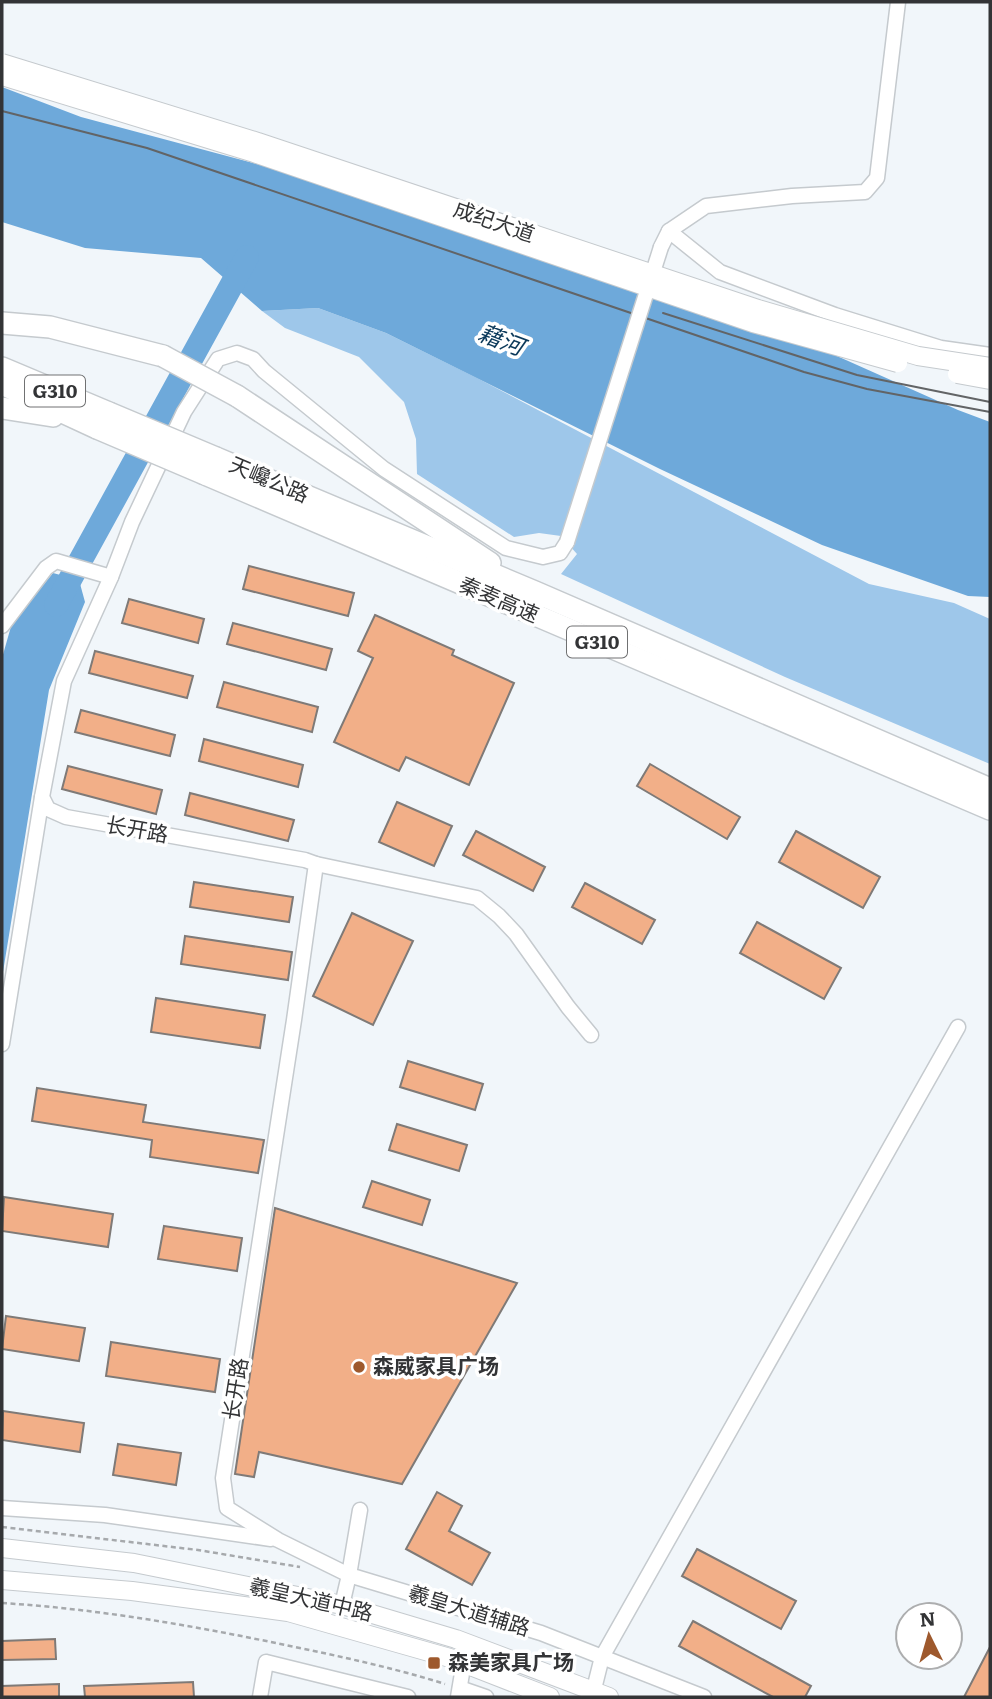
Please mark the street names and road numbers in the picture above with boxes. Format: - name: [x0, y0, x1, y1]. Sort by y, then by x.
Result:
- street label: 成纪大道: [450, 191, 540, 248]
- road number: G310: [25, 376, 85, 406]
- street label: 天巉公路: [225, 447, 315, 508]
- street label: 秦麦高速: [455, 567, 545, 628]
- road number: G310: [567, 626, 627, 657]
- street label: 长开路: [104, 807, 171, 848]
- street label: 长开路: [213, 1355, 254, 1422]
- street label: 羲皇大道中路: [247, 1568, 376, 1627]
- street label: 羲皇大道辅路: [405, 1575, 535, 1642]

